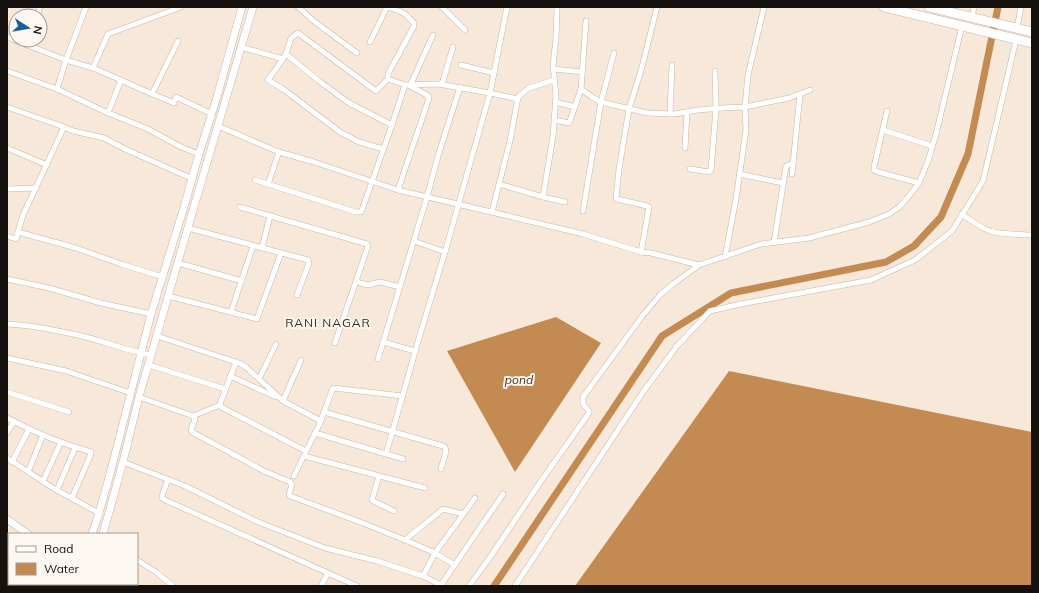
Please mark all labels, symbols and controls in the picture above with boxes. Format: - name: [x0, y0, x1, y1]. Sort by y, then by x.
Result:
- north arrow: [8, 8, 48, 48]
- text: N: [30, 25, 45, 36]
- district label: RANI NAGAR: [285, 315, 371, 330]
- water label: pond: [505, 372, 534, 387]
- legend: [8, 533, 138, 585]
- text: Road: [44, 541, 73, 556]
- text: Water: [44, 561, 80, 576]

